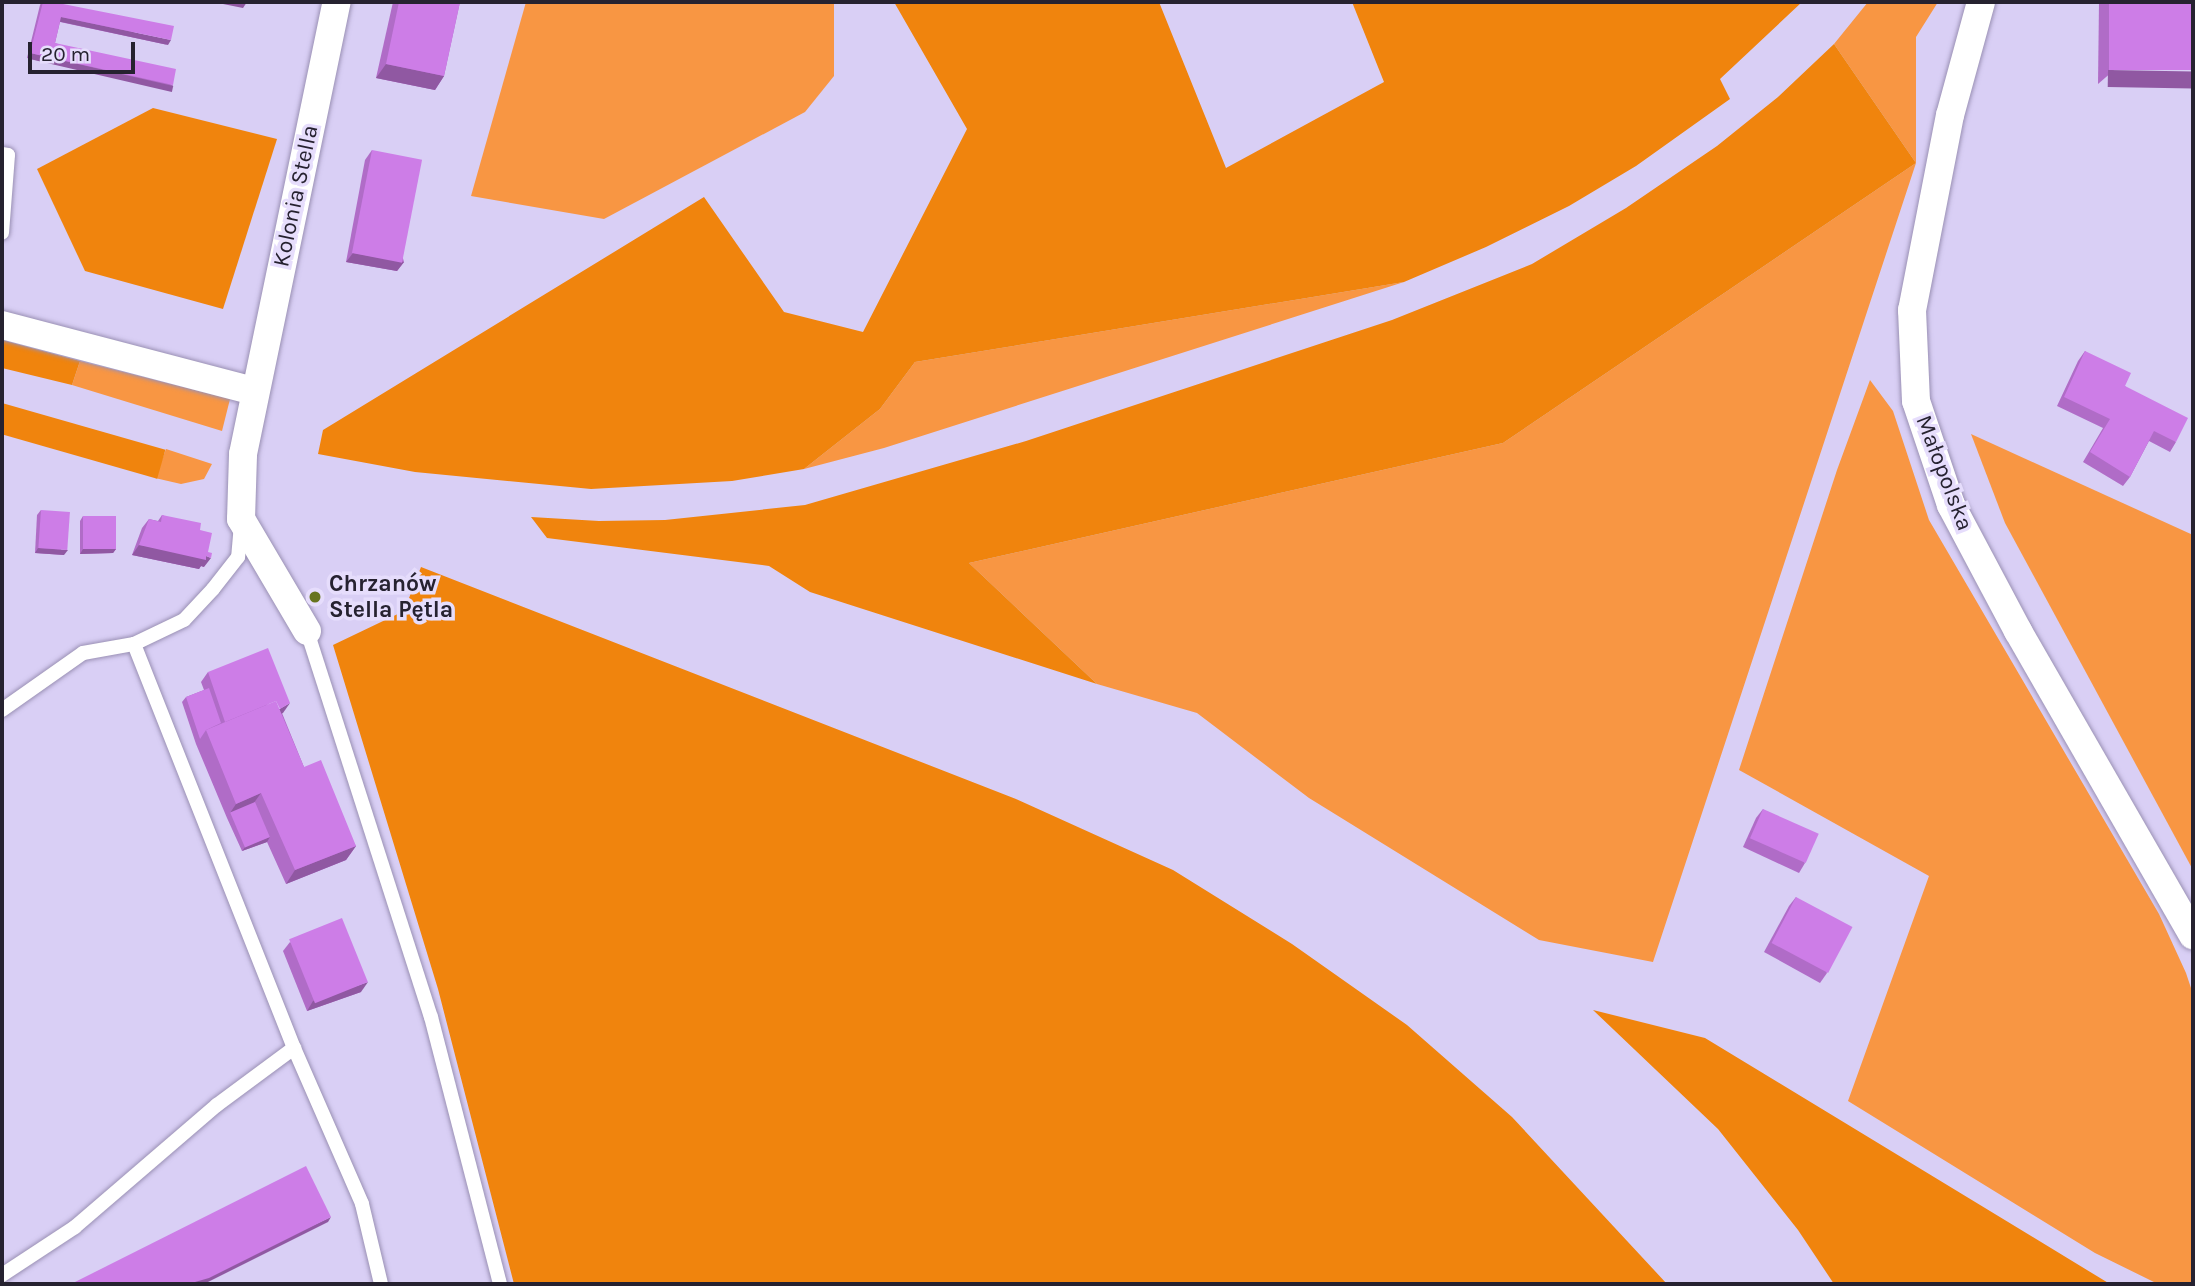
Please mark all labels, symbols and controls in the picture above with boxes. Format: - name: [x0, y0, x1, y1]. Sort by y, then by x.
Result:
- scale bar: [32, 28, 138, 72]
- text: 20 m: [41, 42, 90, 66]
- street label: Kolonia Stella: [267, 123, 325, 269]
- street label: Małopolska: [1909, 411, 1979, 535]
- place label: Chrzanów Stella Pętla: [329, 570, 453, 624]
- marker: Chrzanów Stella Pętla: [307, 589, 323, 605]

